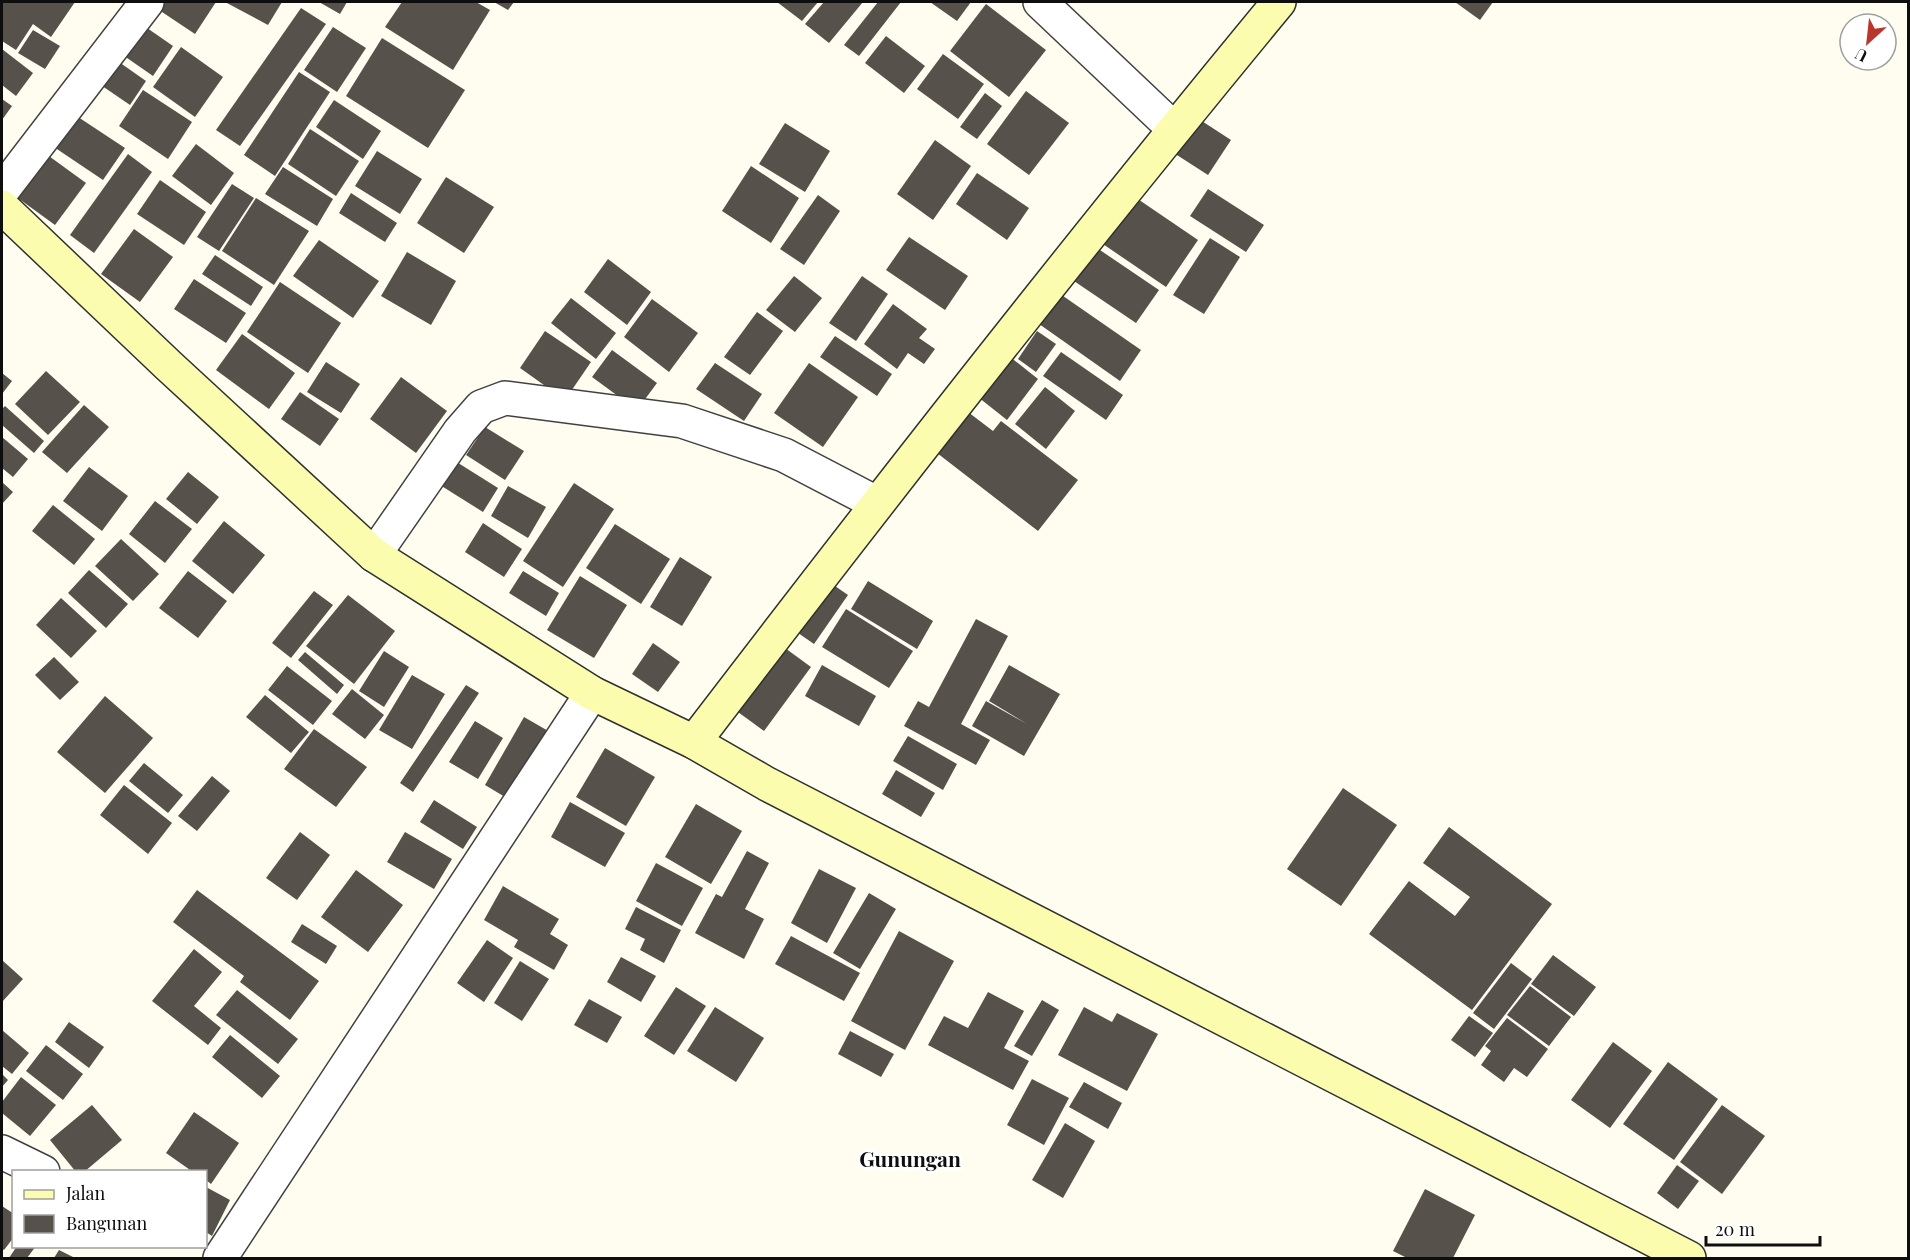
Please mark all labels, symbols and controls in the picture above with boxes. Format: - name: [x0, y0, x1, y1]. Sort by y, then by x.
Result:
- north arrow: [1838, 12, 1898, 72]
- text: U: [1851, 44, 1871, 68]
- district label: Gunungan: [859, 1144, 961, 1172]
- legend: [12, 1170, 207, 1248]
- text: Jalan: [65, 1181, 106, 1205]
- scale bar: [1706, 1209, 1820, 1247]
- text: Bangunan: [66, 1211, 147, 1235]
- text: 20 m: [1715, 1217, 1755, 1241]

